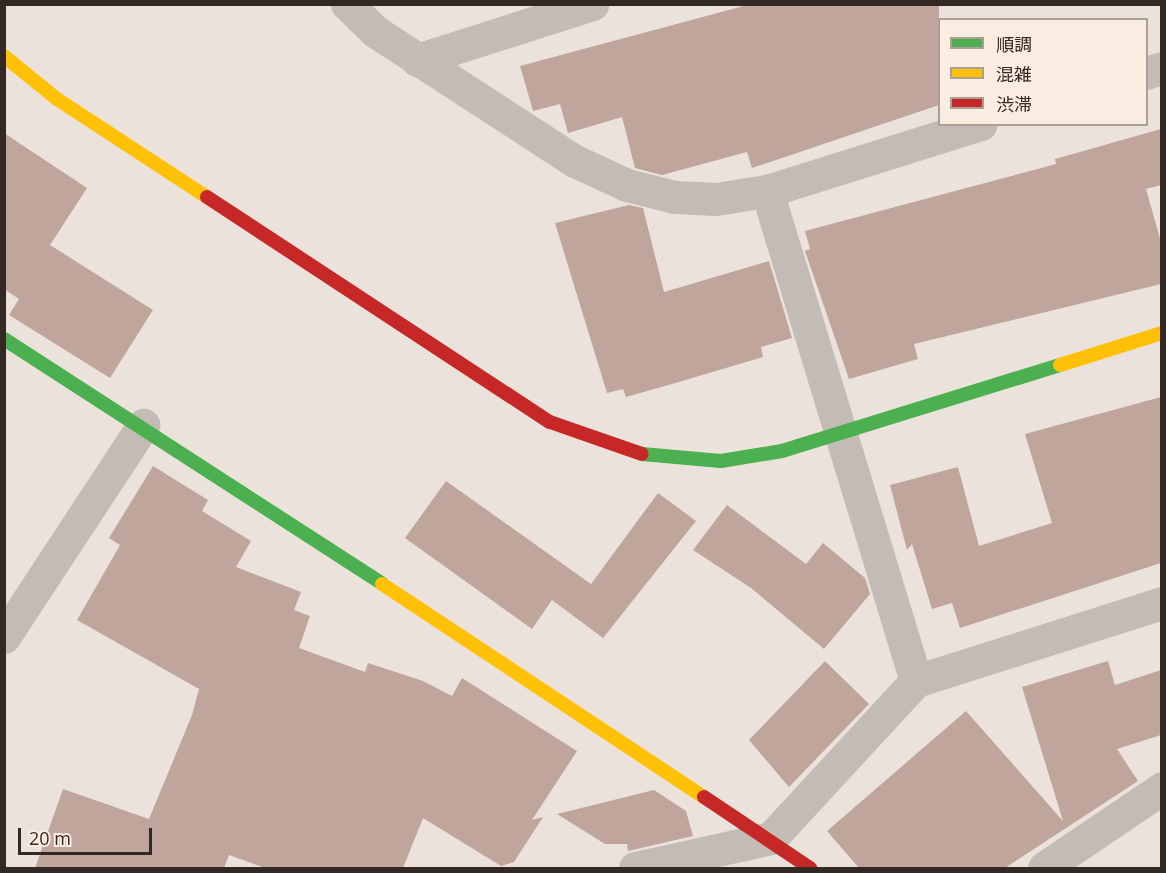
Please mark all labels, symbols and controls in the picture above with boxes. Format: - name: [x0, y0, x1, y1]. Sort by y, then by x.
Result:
- legend: [938, 18, 1148, 126]
- text: 順調: [996, 32, 1032, 56]
- text: 混雑: [996, 62, 1032, 86]
- text: 渋滞: [996, 92, 1032, 116]
- scale bar: [21, 816, 154, 854]
- text: 20 m: [29, 826, 71, 850]

